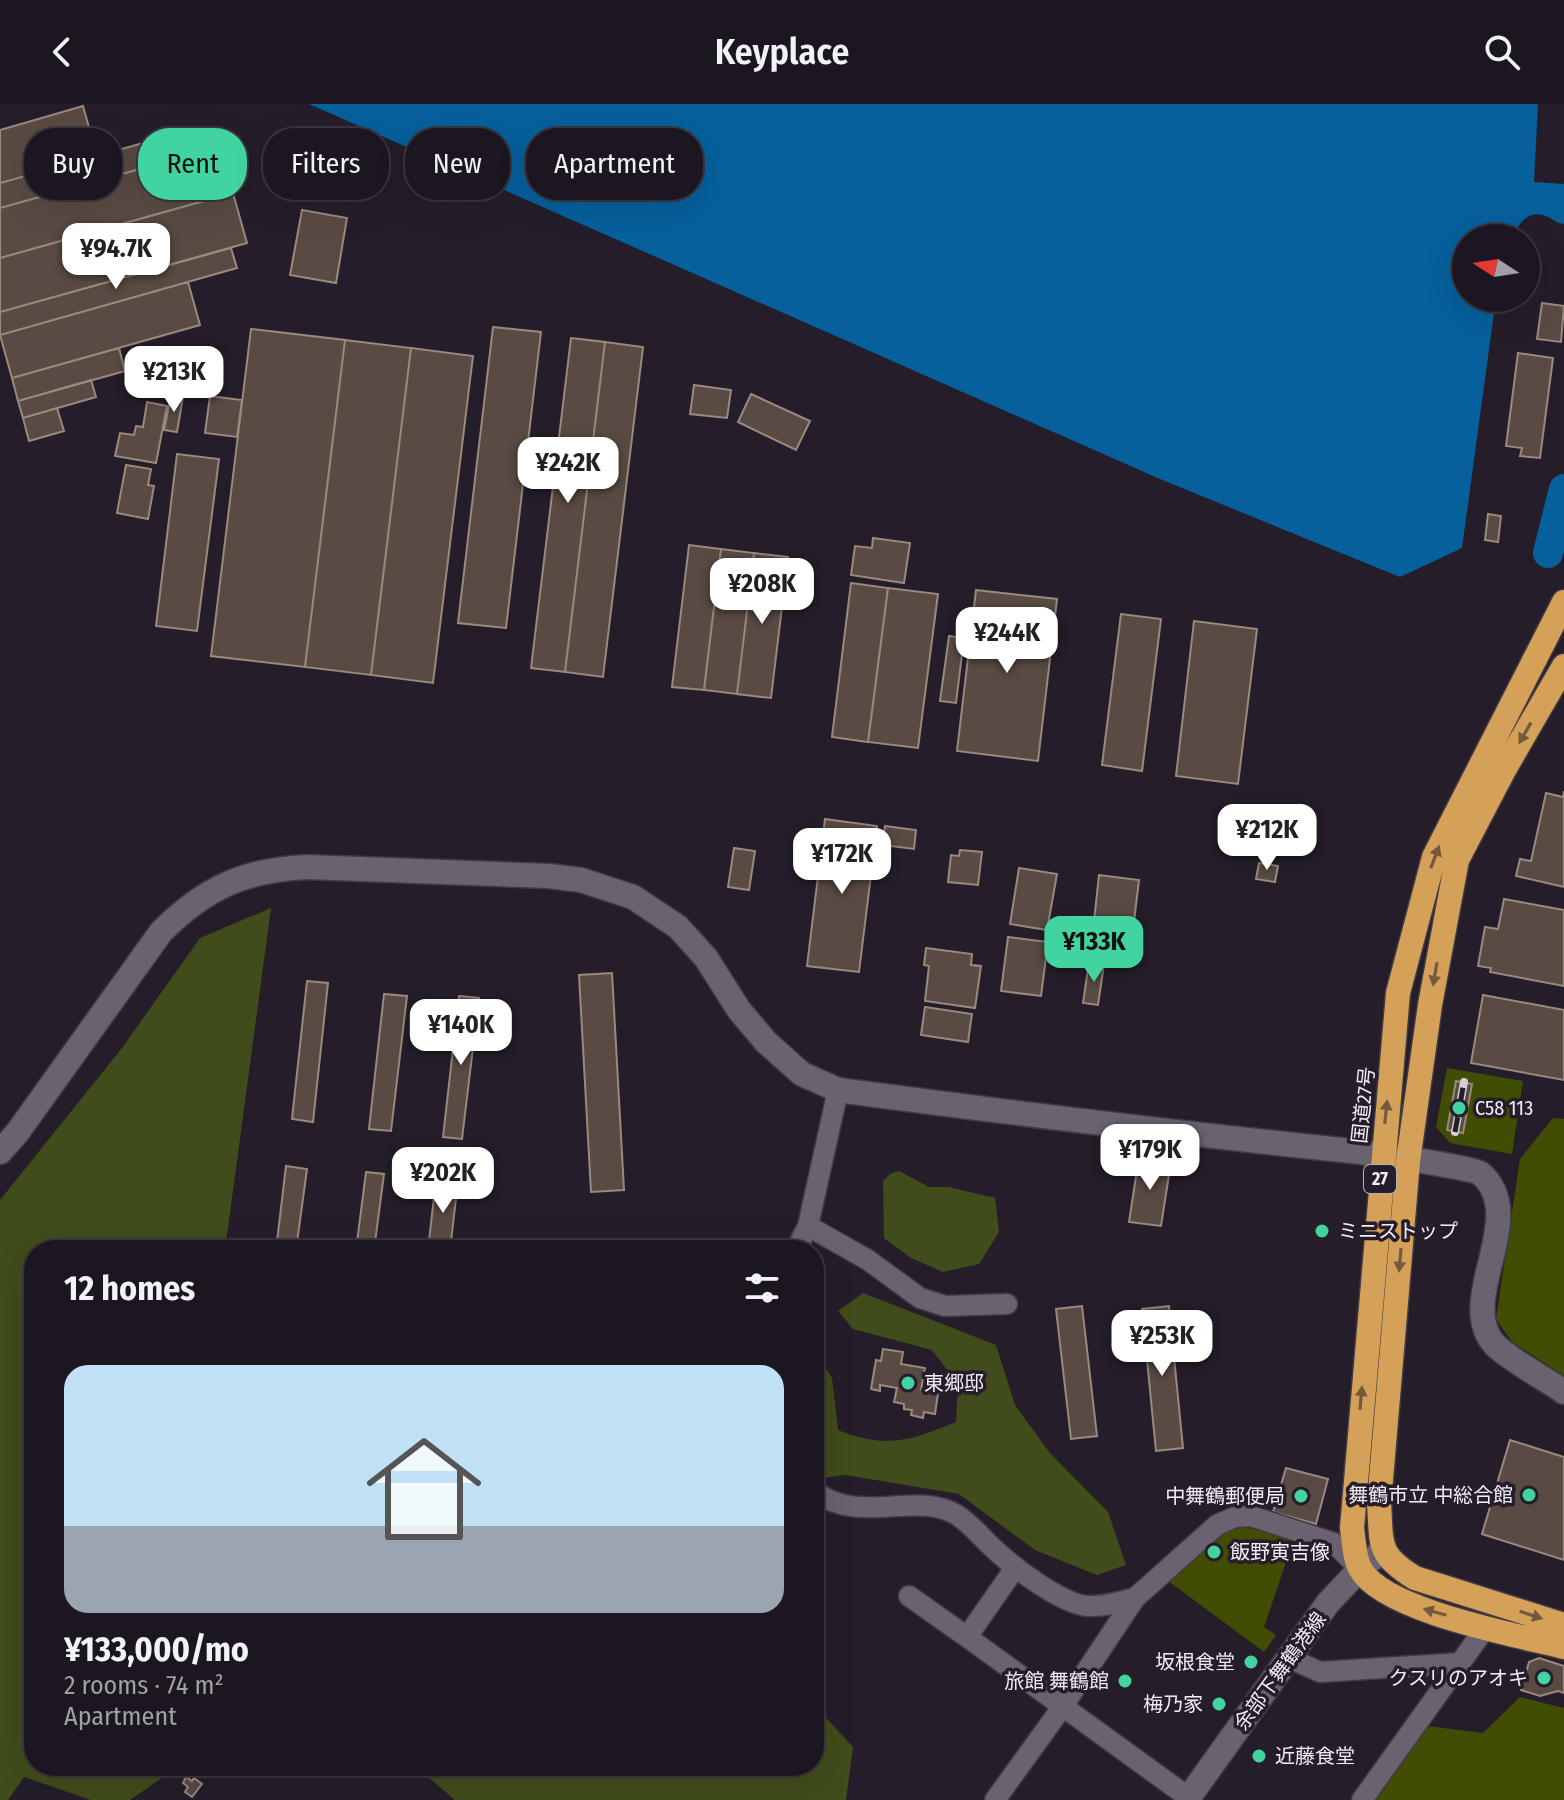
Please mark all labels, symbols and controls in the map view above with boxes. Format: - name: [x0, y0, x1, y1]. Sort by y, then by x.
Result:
- icon: back: [40, 30, 84, 74]
- text: Keyplace: [715, 30, 849, 74]
- icon: search: [1480, 30, 1524, 74]
- chip: Buy: [24, 128, 122, 200]
- chip: Rent: [138, 128, 247, 200]
- chip: Filters: [263, 128, 389, 200]
- chip: New: [405, 128, 510, 200]
- chip: Apartment: [526, 128, 703, 200]
- pin: ¥94.7K: [51, 223, 181, 291]
- north arrow: [1452, 224, 1540, 312]
- map controls: [1452, 224, 1540, 312]
- text: ¥94.7K: [80, 233, 152, 264]
- pin: ¥213K: [118, 346, 230, 414]
- text: ¥213K: [142, 356, 206, 387]
- pin: ¥242K: [512, 437, 624, 505]
- text: ¥242K: [536, 447, 600, 478]
- pin: ¥208K: [706, 558, 818, 626]
- text: ¥208K: [728, 568, 796, 599]
- pin: ¥244K: [951, 607, 1063, 675]
- text: ¥244K: [974, 617, 1040, 648]
- one-way arrow: [1518, 722, 1532, 745]
- pin: ¥212K: [1211, 804, 1323, 872]
- text: ¥212K: [1236, 814, 1298, 845]
- pin: ¥172K: [786, 828, 898, 896]
- text: ¥172K: [811, 838, 873, 869]
- one-way arrow: [1429, 845, 1442, 869]
- pin: ¥133K: [1038, 916, 1150, 984]
- text: ¥133K: [1062, 926, 1126, 957]
- one-way arrow: [1428, 962, 1441, 987]
- pin: ¥140K: [405, 999, 517, 1067]
- text: ¥140K: [428, 1009, 494, 1040]
- street label: 国道27号: [1347, 1066, 1379, 1144]
- place label: C58 113: [1475, 1096, 1533, 1120]
- one-way arrow: [1380, 1099, 1393, 1124]
- marker: C58 113: [1450, 1099, 1468, 1117]
- pin: ¥179K: [1094, 1124, 1206, 1192]
- text: ¥179K: [1118, 1134, 1182, 1165]
- pin: ¥202K: [387, 1147, 499, 1215]
- text: ¥202K: [410, 1157, 476, 1188]
- road number: 27: [1364, 1165, 1396, 1193]
- place label: ミニストップ: [1338, 1219, 1458, 1243]
- marker: ミニストップ: [1313, 1222, 1331, 1240]
- one-way arrow: [1393, 1248, 1406, 1273]
- icon: filters: [740, 1266, 784, 1310]
- text: 12 homes: [64, 1268, 195, 1309]
- pin: ¥253K: [1106, 1310, 1218, 1378]
- text: ¥253K: [1129, 1320, 1195, 1351]
- place label: 東郷邸: [924, 1371, 984, 1395]
- marker: 東郷邸: [899, 1374, 917, 1392]
- one-way arrow: [1355, 1386, 1368, 1411]
- icon: home: [352, 1417, 496, 1561]
- place label: 舞鶴市立 中総合館: [1348, 1483, 1513, 1507]
- place label: 中舞鶴郵便局: [1165, 1484, 1285, 1508]
- marker: 舞鶴市立 中総合館: [1520, 1486, 1538, 1504]
- marker: 中舞鶴郵便局: [1292, 1487, 1310, 1505]
- place label: 飯野寅吉像: [1230, 1540, 1330, 1564]
- marker: 飯野寅吉像: [1205, 1543, 1223, 1561]
- one-way arrow: [1422, 1605, 1446, 1618]
- street label: 余部下舞鶴港線: [1229, 1607, 1331, 1735]
- one-way arrow: [1520, 1609, 1544, 1621]
- text: ¥133,000/mo: [64, 1629, 249, 1670]
- place label: 坂根食堂: [1155, 1650, 1235, 1674]
- marker: 坂根食堂: [1242, 1653, 1260, 1671]
- place label: クスリのアオキ: [1389, 1666, 1528, 1690]
- place label: 旅館 舞鶴館: [1004, 1669, 1109, 1693]
- marker: クスリのアオキ: [1535, 1669, 1553, 1687]
- text: 2 rooms · 74 m²: [64, 1670, 224, 1701]
- marker: 旅館 舞鶴館: [1116, 1672, 1134, 1690]
- place label: 梅乃家: [1143, 1692, 1203, 1716]
- marker: 梅乃家: [1210, 1695, 1228, 1713]
- text: Apartment: [64, 1701, 177, 1732]
- place label: 近藤食堂: [1275, 1744, 1355, 1768]
- marker: 近藤食堂: [1250, 1747, 1268, 1765]

